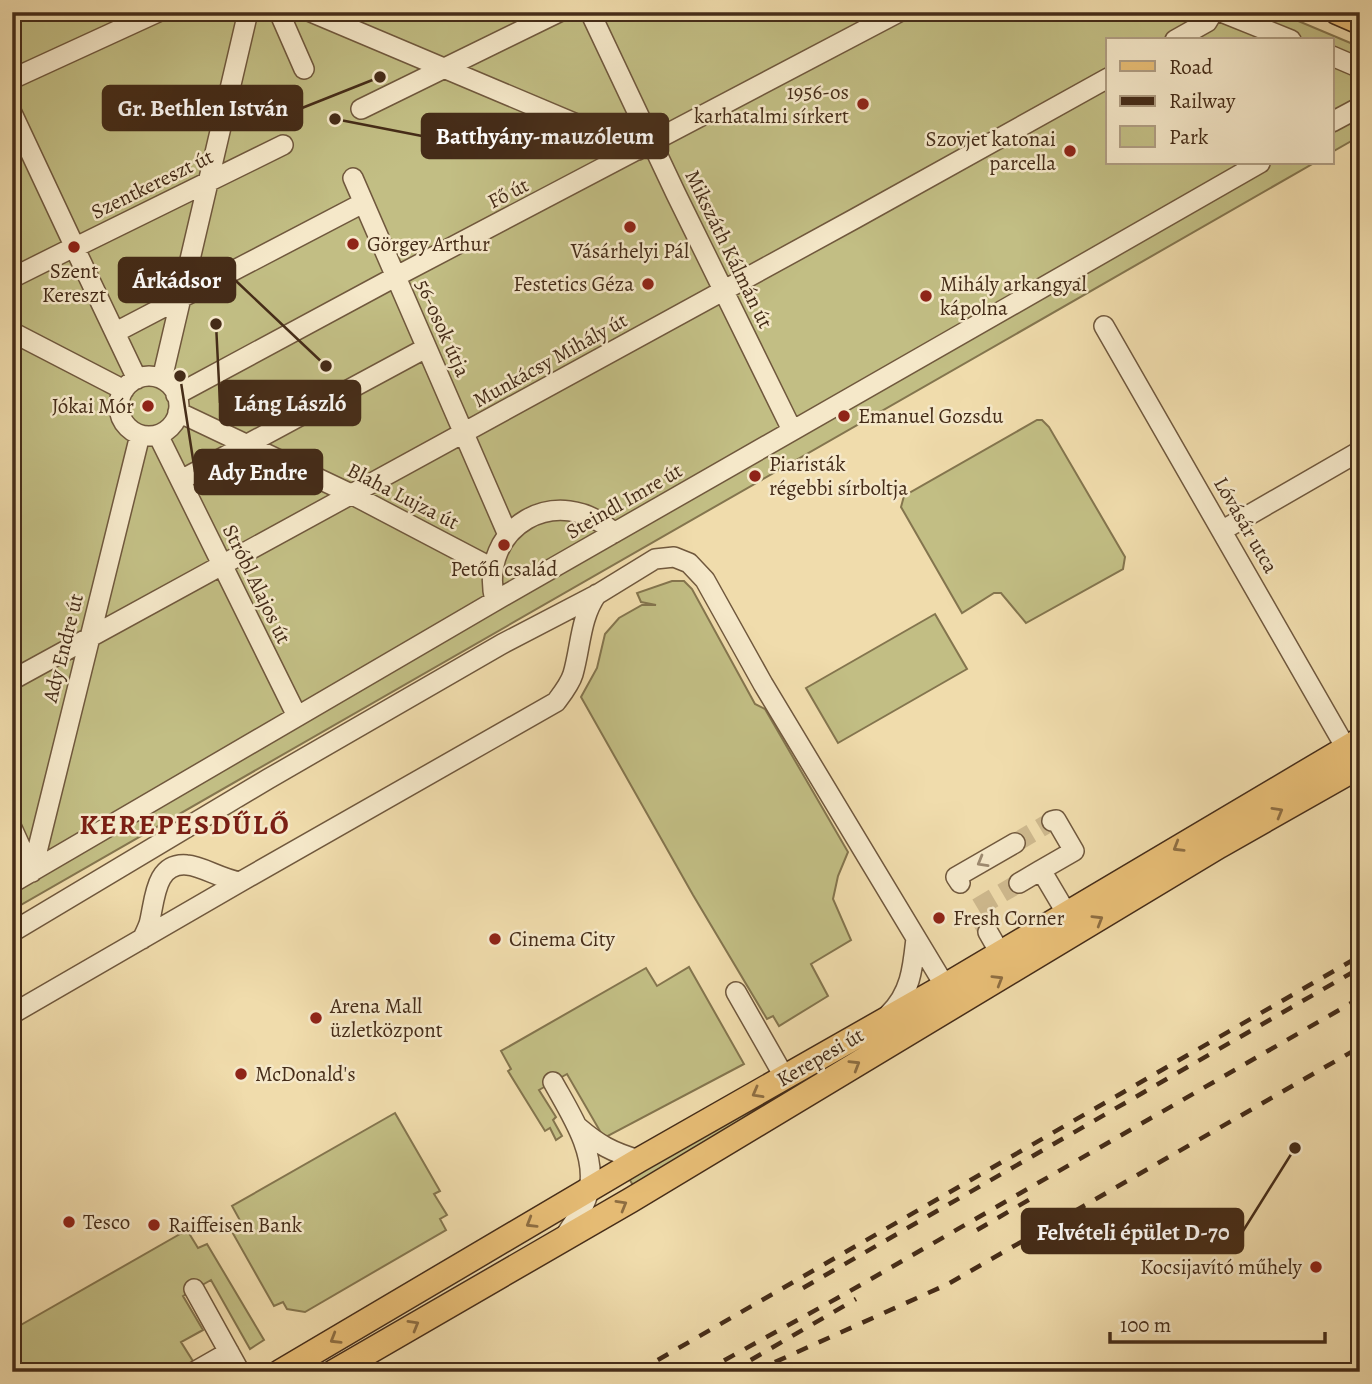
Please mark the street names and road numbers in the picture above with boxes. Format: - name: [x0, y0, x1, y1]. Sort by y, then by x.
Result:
- street label: Szentkereszt út: [86, 142, 218, 226]
- street label: Mikszáth Kálmán út: [678, 165, 780, 333]
- street label: Fő út: [483, 171, 533, 215]
- street label: 56-osok útja: [409, 275, 477, 381]
- street label: Munkácsy Mihály út: [468, 306, 632, 414]
- street label: Blaha Lujza út: [342, 456, 464, 536]
- street label: Steindl Imre út: [561, 456, 687, 546]
- street label: Lóvásár utca: [1207, 472, 1285, 578]
- street label: Stróbl Alajos út: [216, 520, 298, 648]
- street label: Ady Endre út: [36, 591, 90, 706]
- street label: Kerepesi út: [771, 1021, 869, 1093]

